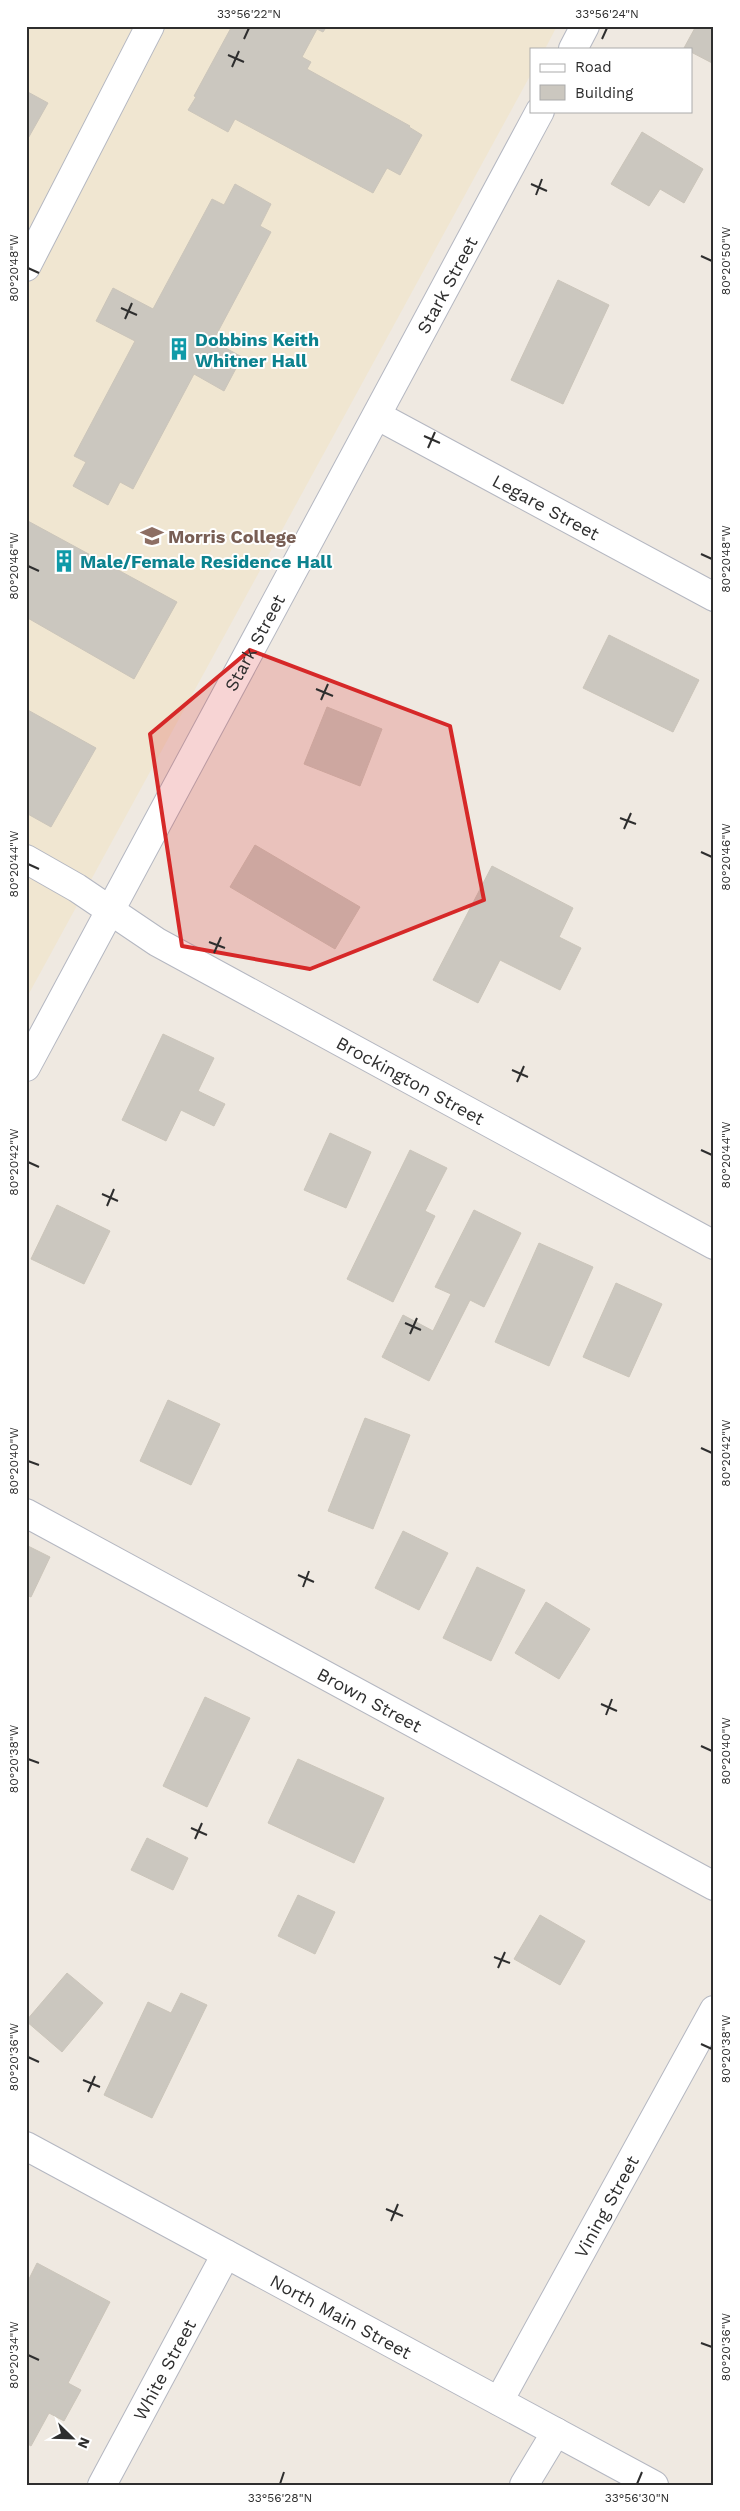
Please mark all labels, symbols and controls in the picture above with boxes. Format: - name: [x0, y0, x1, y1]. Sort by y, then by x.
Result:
- text: 33°56'22"N: [217, 7, 281, 21]
- text: 33°56'24"N: [575, 7, 639, 21]
- legend: [530, 48, 692, 112]
- text: Road: [575, 58, 612, 76]
- text: Building: [575, 84, 633, 102]
- text: 80°20'50"W: [719, 226, 733, 295]
- street label: Stark Street: [412, 232, 481, 337]
- text: 80°20'48"W: [7, 234, 21, 302]
- place label: Dobbins Keith Whitner Hall: [195, 329, 319, 371]
- building icon: Dobbins Keith Whitner Hall: [166, 336, 192, 362]
- street label: Legare Street: [489, 469, 604, 544]
- school or university icon: Morris College: [139, 523, 165, 549]
- text: 80°20'48"W: [719, 525, 733, 593]
- place label: Morris College: [168, 526, 296, 547]
- text: 80°20'46"W: [7, 532, 21, 600]
- building icon: Male/Female Residence Hall: [51, 548, 77, 574]
- place label: Male/Female Residence Hall: [80, 551, 332, 572]
- street label: Stark Street: [220, 590, 289, 694]
- text: 80°20'46"W: [719, 823, 733, 891]
- text: 80°20'44"W: [7, 830, 21, 898]
- street label: Brockington Street: [333, 1031, 489, 1129]
- text: 80°20'44"W: [719, 1121, 733, 1189]
- text: 80°20'42"W: [7, 1128, 21, 1196]
- text: 80°20'42"W: [719, 1419, 733, 1487]
- text: 80°20'40"W: [7, 1427, 21, 1495]
- street label: Brown Street: [314, 1662, 426, 1736]
- text: 80°20'40"W: [719, 1717, 733, 1785]
- text: 80°20'38"W: [7, 1724, 21, 1793]
- text: 80°20'38"W: [719, 2014, 733, 2083]
- text: 80°20'36"W: [7, 2022, 21, 2091]
- street label: Vining Street: [569, 2151, 643, 2261]
- street label: North Main Street: [267, 2269, 416, 2363]
- text: 80°20'36"W: [719, 2312, 733, 2381]
- street label: White Street: [128, 2315, 200, 2424]
- text: 80°20'34"W: [7, 2321, 21, 2389]
- north arrow: [48, 2414, 98, 2464]
- text: N: [75, 2435, 93, 2451]
- text: 33°56'28"N: [248, 2491, 312, 2505]
- text: 33°56'30"N: [605, 2491, 669, 2505]

